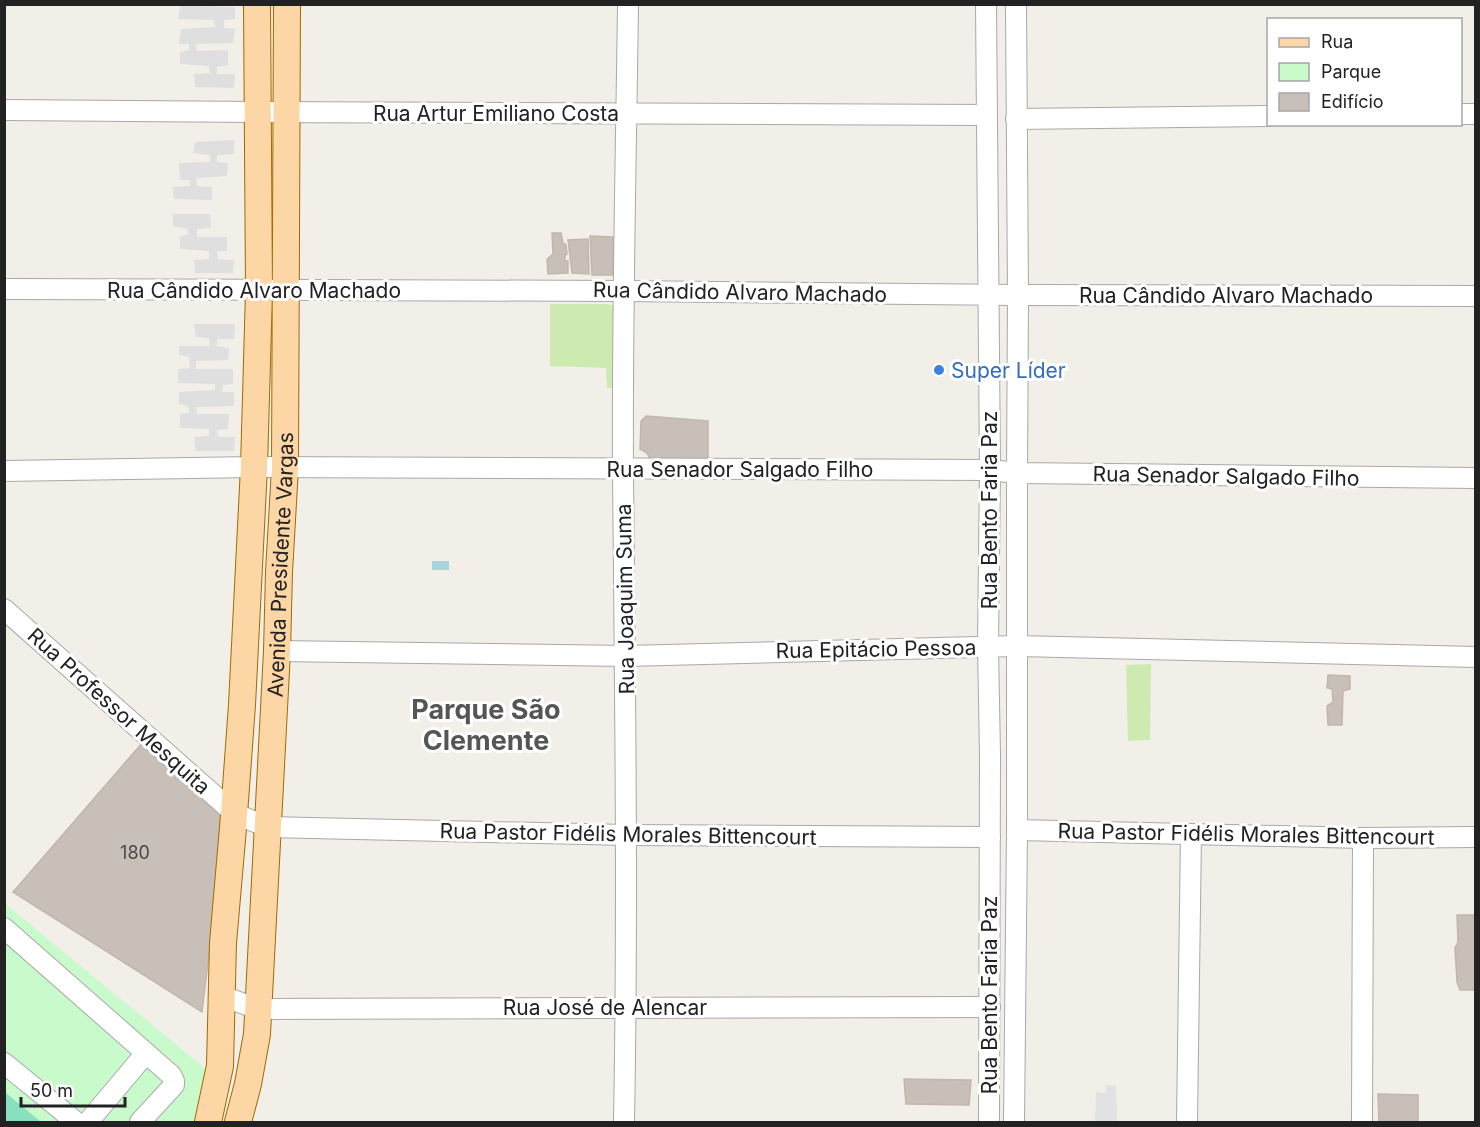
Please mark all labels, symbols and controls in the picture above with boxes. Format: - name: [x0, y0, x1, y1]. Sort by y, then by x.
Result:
- legend: [1267, 18, 1462, 126]
- text: Rua: [1321, 31, 1353, 52]
- text: Parque: [1321, 61, 1381, 82]
- text: Edifício: [1321, 91, 1384, 112]
- street label: Rua Artur Emiliano Costa: [373, 101, 619, 126]
- street label: Rua Cândido Alvaro Machado: [593, 277, 887, 307]
- street label: Rua Cândido Alvaro Machado: [107, 278, 401, 303]
- street label: Rua Cândido Alvaro Machado: [1079, 283, 1373, 308]
- place label: Super Líder: [951, 358, 1066, 383]
- marker: Super Líder: [932, 363, 946, 377]
- street label: Rua Bento Faria Paz: [977, 411, 1002, 609]
- street label: Avenida Presidente Vargas: [262, 432, 298, 698]
- street label: Rua Senador Salgado Filho: [607, 457, 873, 482]
- street label: Rua Senador Salgado Filho: [1092, 461, 1360, 491]
- street label: Rua Joaquim Suma: [611, 503, 639, 695]
- street label: Rua Professor Mesquita: [23, 623, 215, 799]
- street label: Rua Epitácio Pessoa: [775, 635, 977, 663]
- district label: Parque São Clemente: [411, 693, 561, 757]
- street label: Rua Pastor Fidélis Morales Bittencourt: [439, 818, 817, 850]
- street label: Rua Pastor Fidélis Morales Bittencourt: [1057, 818, 1435, 850]
- house number: 180: [120, 842, 150, 863]
- street label: Rua Bento Faria Paz: [977, 896, 1002, 1094]
- street label: Rua José de Alencar: [503, 995, 707, 1020]
- scale bar: [21, 1070, 124, 1108]
- text: 50 m: [30, 1080, 73, 1101]

